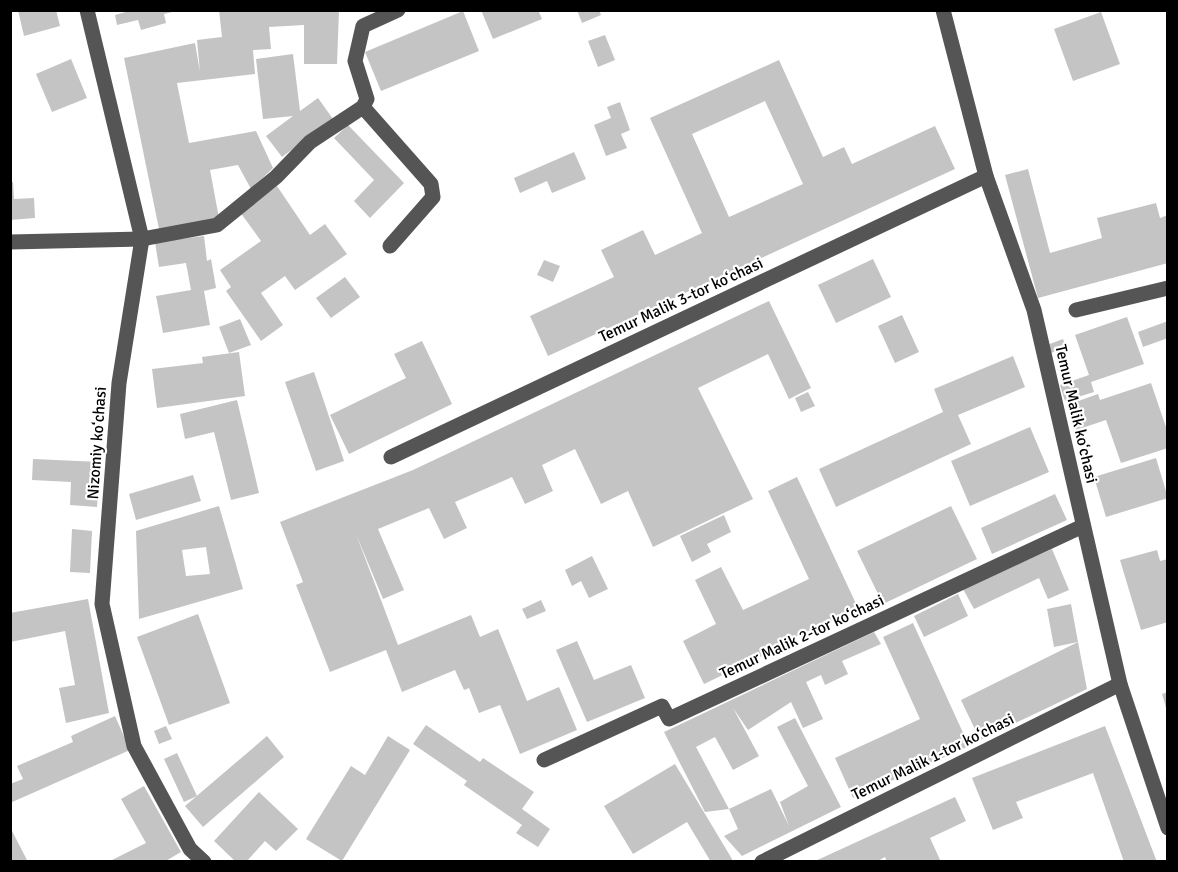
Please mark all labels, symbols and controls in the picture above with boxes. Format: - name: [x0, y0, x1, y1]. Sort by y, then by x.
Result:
- street label: Temur Malik 3-tor koʻchasi: [596, 253, 766, 347]
- street label: Temur Malik koʻchasi: [1050, 343, 1102, 485]
- street label: Nizomiy koʻchasi: [83, 386, 111, 500]
- street label: Temur Malik 2-tor ko‘chasi: [717, 590, 887, 684]
- street label: Temur Malik 1-tor ko‘chasi: [849, 709, 1017, 805]

